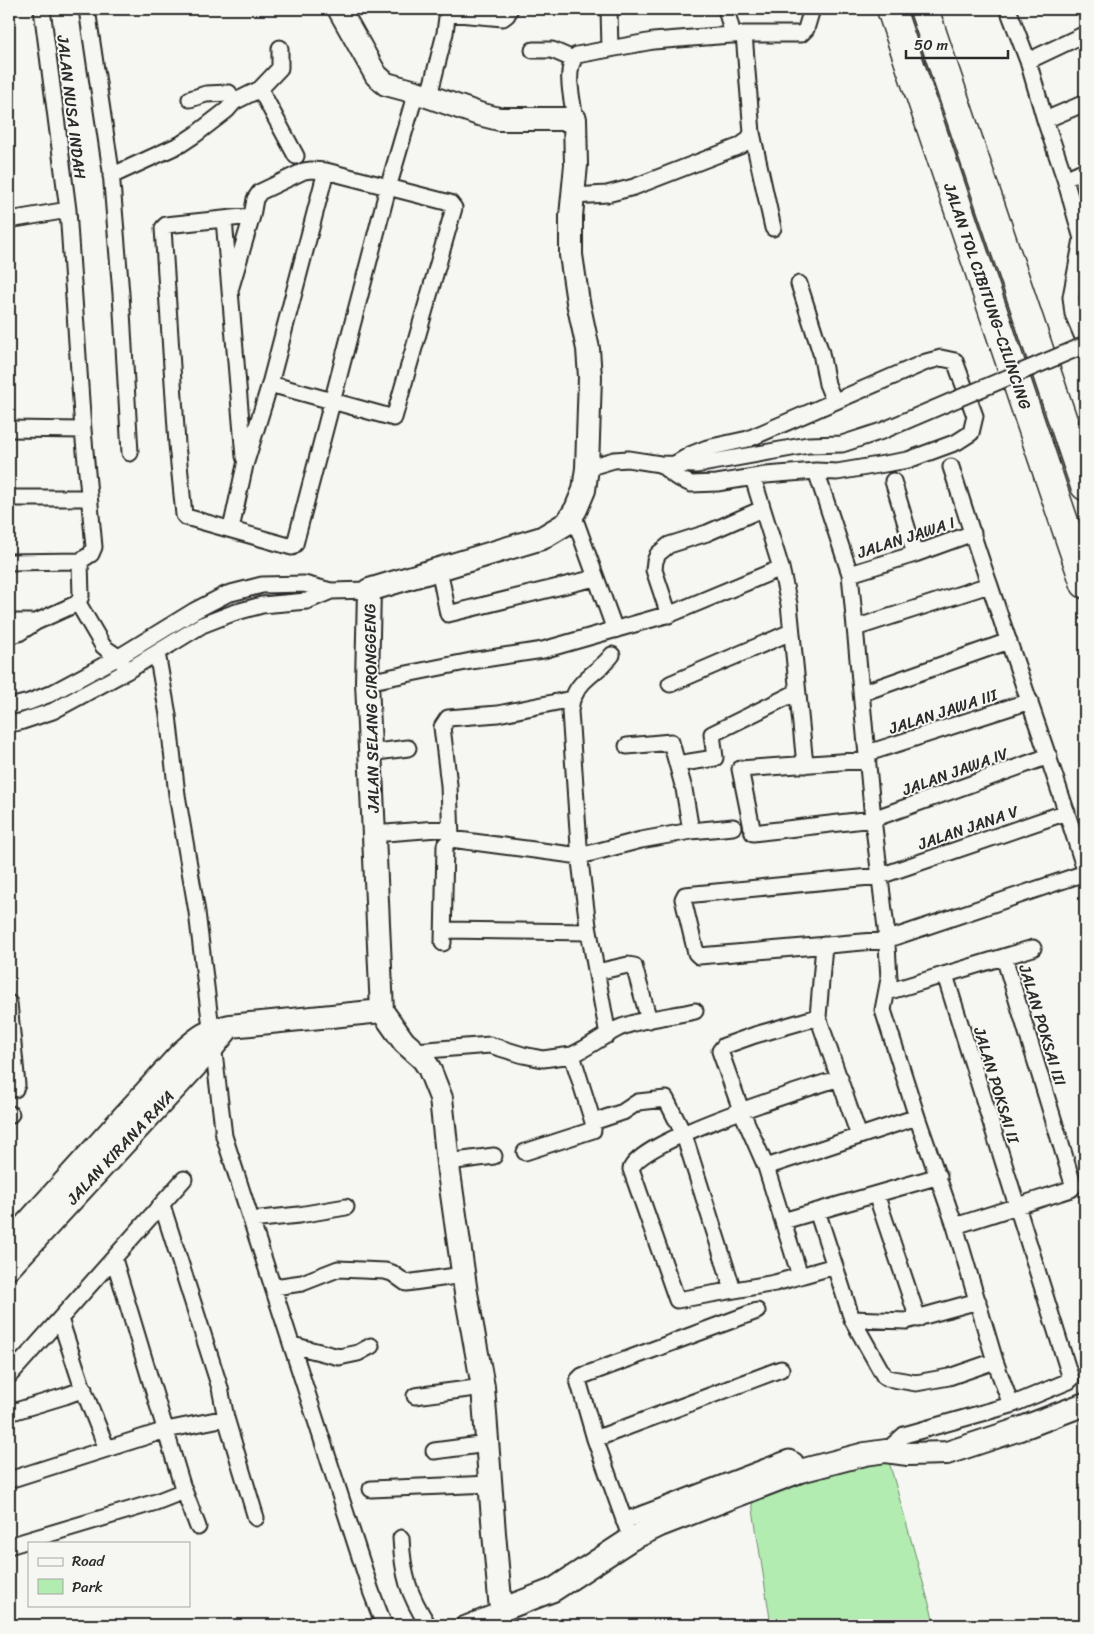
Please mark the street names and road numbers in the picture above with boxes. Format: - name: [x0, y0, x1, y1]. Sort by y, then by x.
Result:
- street label: JALAN NUSA INDAH: [48, 33, 95, 181]
- street label: JALAN TOL CIBITUNG–CILINCING: [935, 178, 1040, 413]
- street label: JALAN JAWA I: [853, 508, 959, 567]
- street label: JALAN SELANG CIRONGGENG: [355, 603, 388, 814]
- street label: JALAN JAWA III: [884, 680, 1003, 743]
- street label: JALAN JAWA IV: [897, 739, 1013, 804]
- street label: JALAN JANA V: [913, 797, 1023, 859]
- street label: JALAN POKSAI III: [1010, 960, 1075, 1089]
- street label: JALAN POKSAI II: [965, 1022, 1028, 1149]
- street label: JALAN KIRANA RAYA: [58, 1083, 182, 1212]

